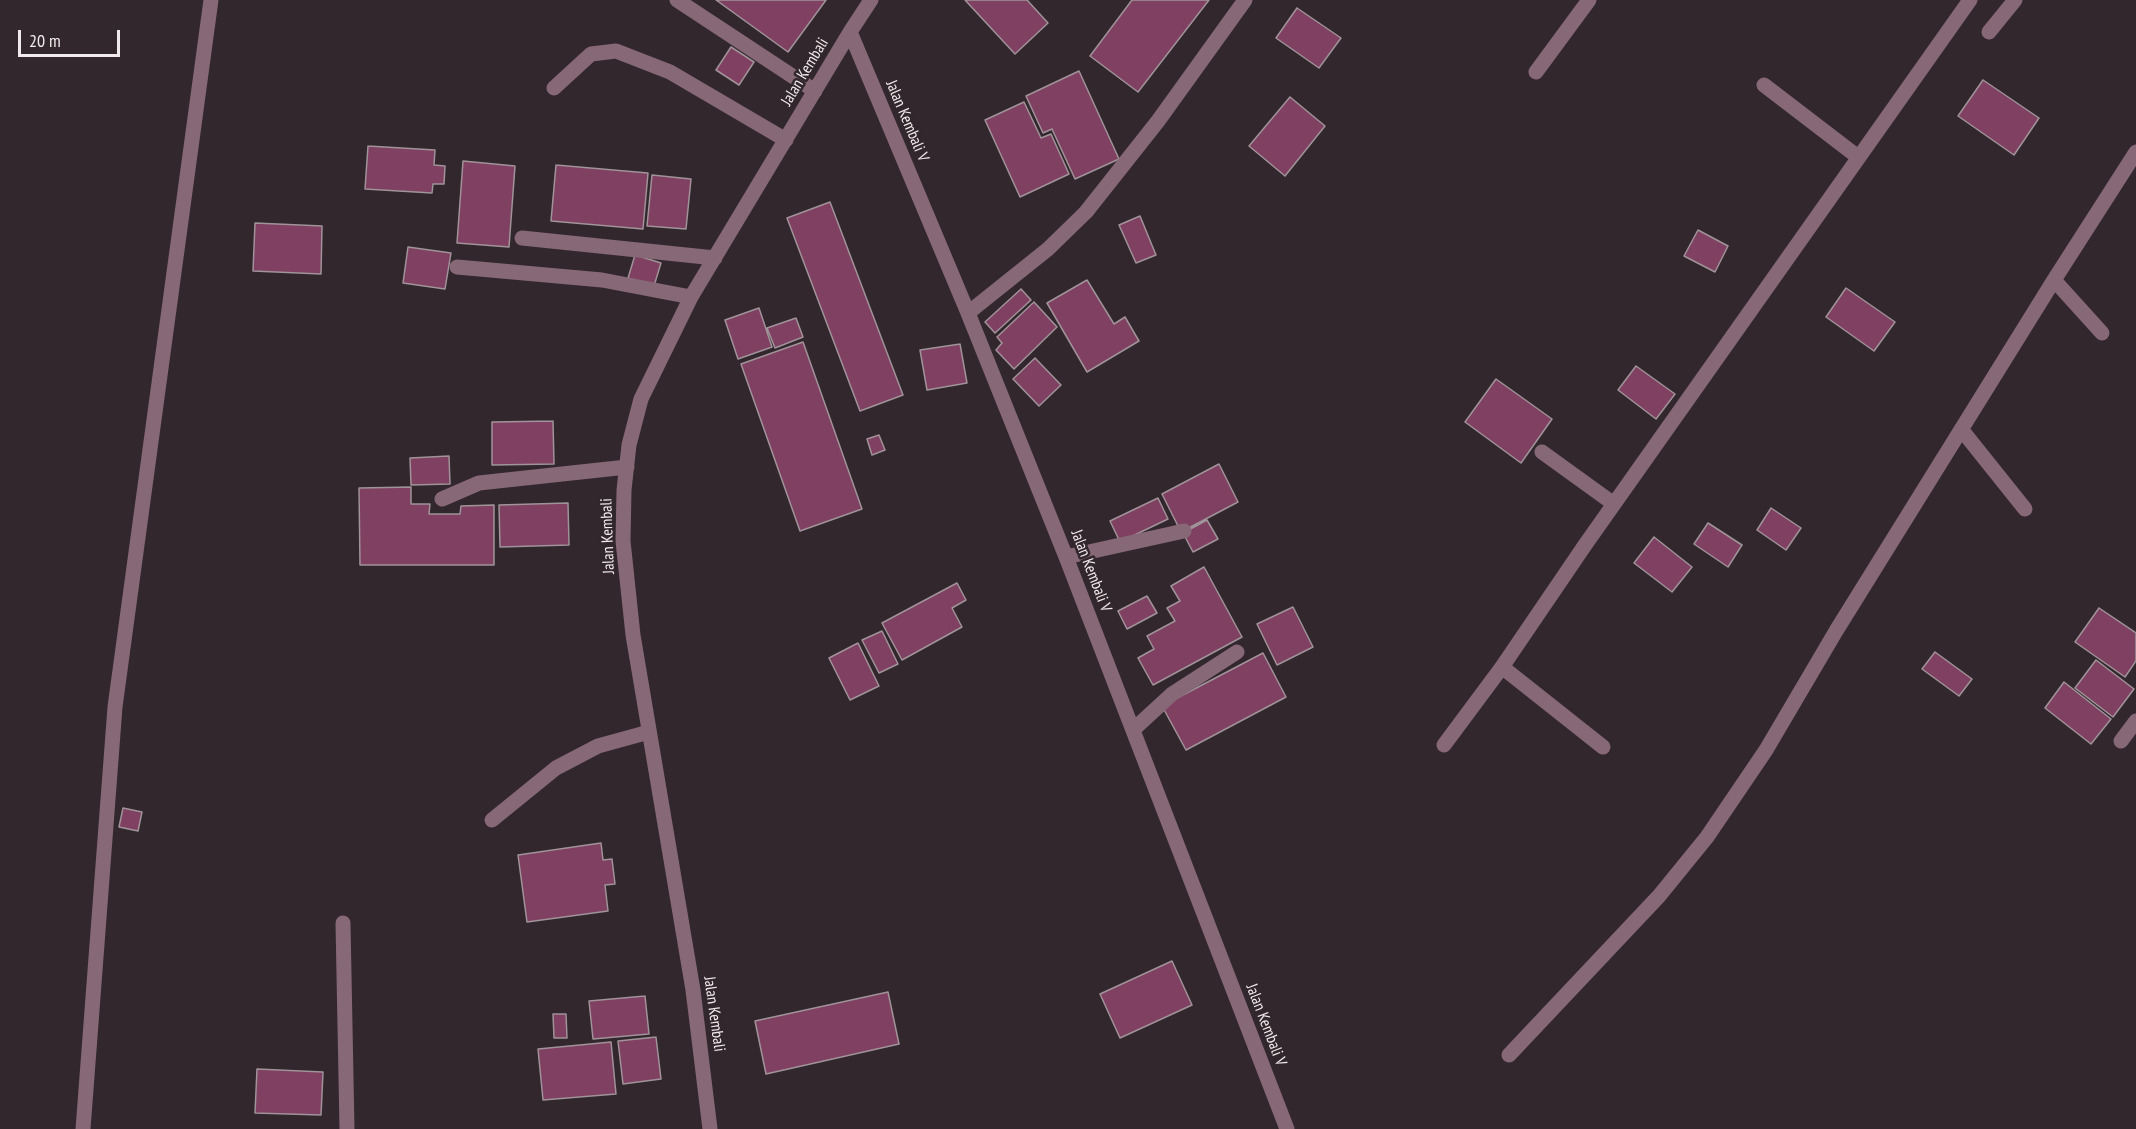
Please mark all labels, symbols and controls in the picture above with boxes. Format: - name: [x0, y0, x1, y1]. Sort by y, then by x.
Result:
- scale bar: [21, 18, 123, 56]
- text: 20 m: [29, 29, 61, 52]
- street label: Jalan Kembali: [777, 35, 833, 109]
- street label: Jalan Kembali V: [881, 77, 933, 165]
- street label: Jalan Kembali: [597, 498, 619, 574]
- street label: Jalan Kembali V: [1067, 527, 1115, 615]
- street label: Jalan Kembali: [699, 975, 729, 1053]
- street label: Jalan Kembali V: [1242, 981, 1290, 1069]

